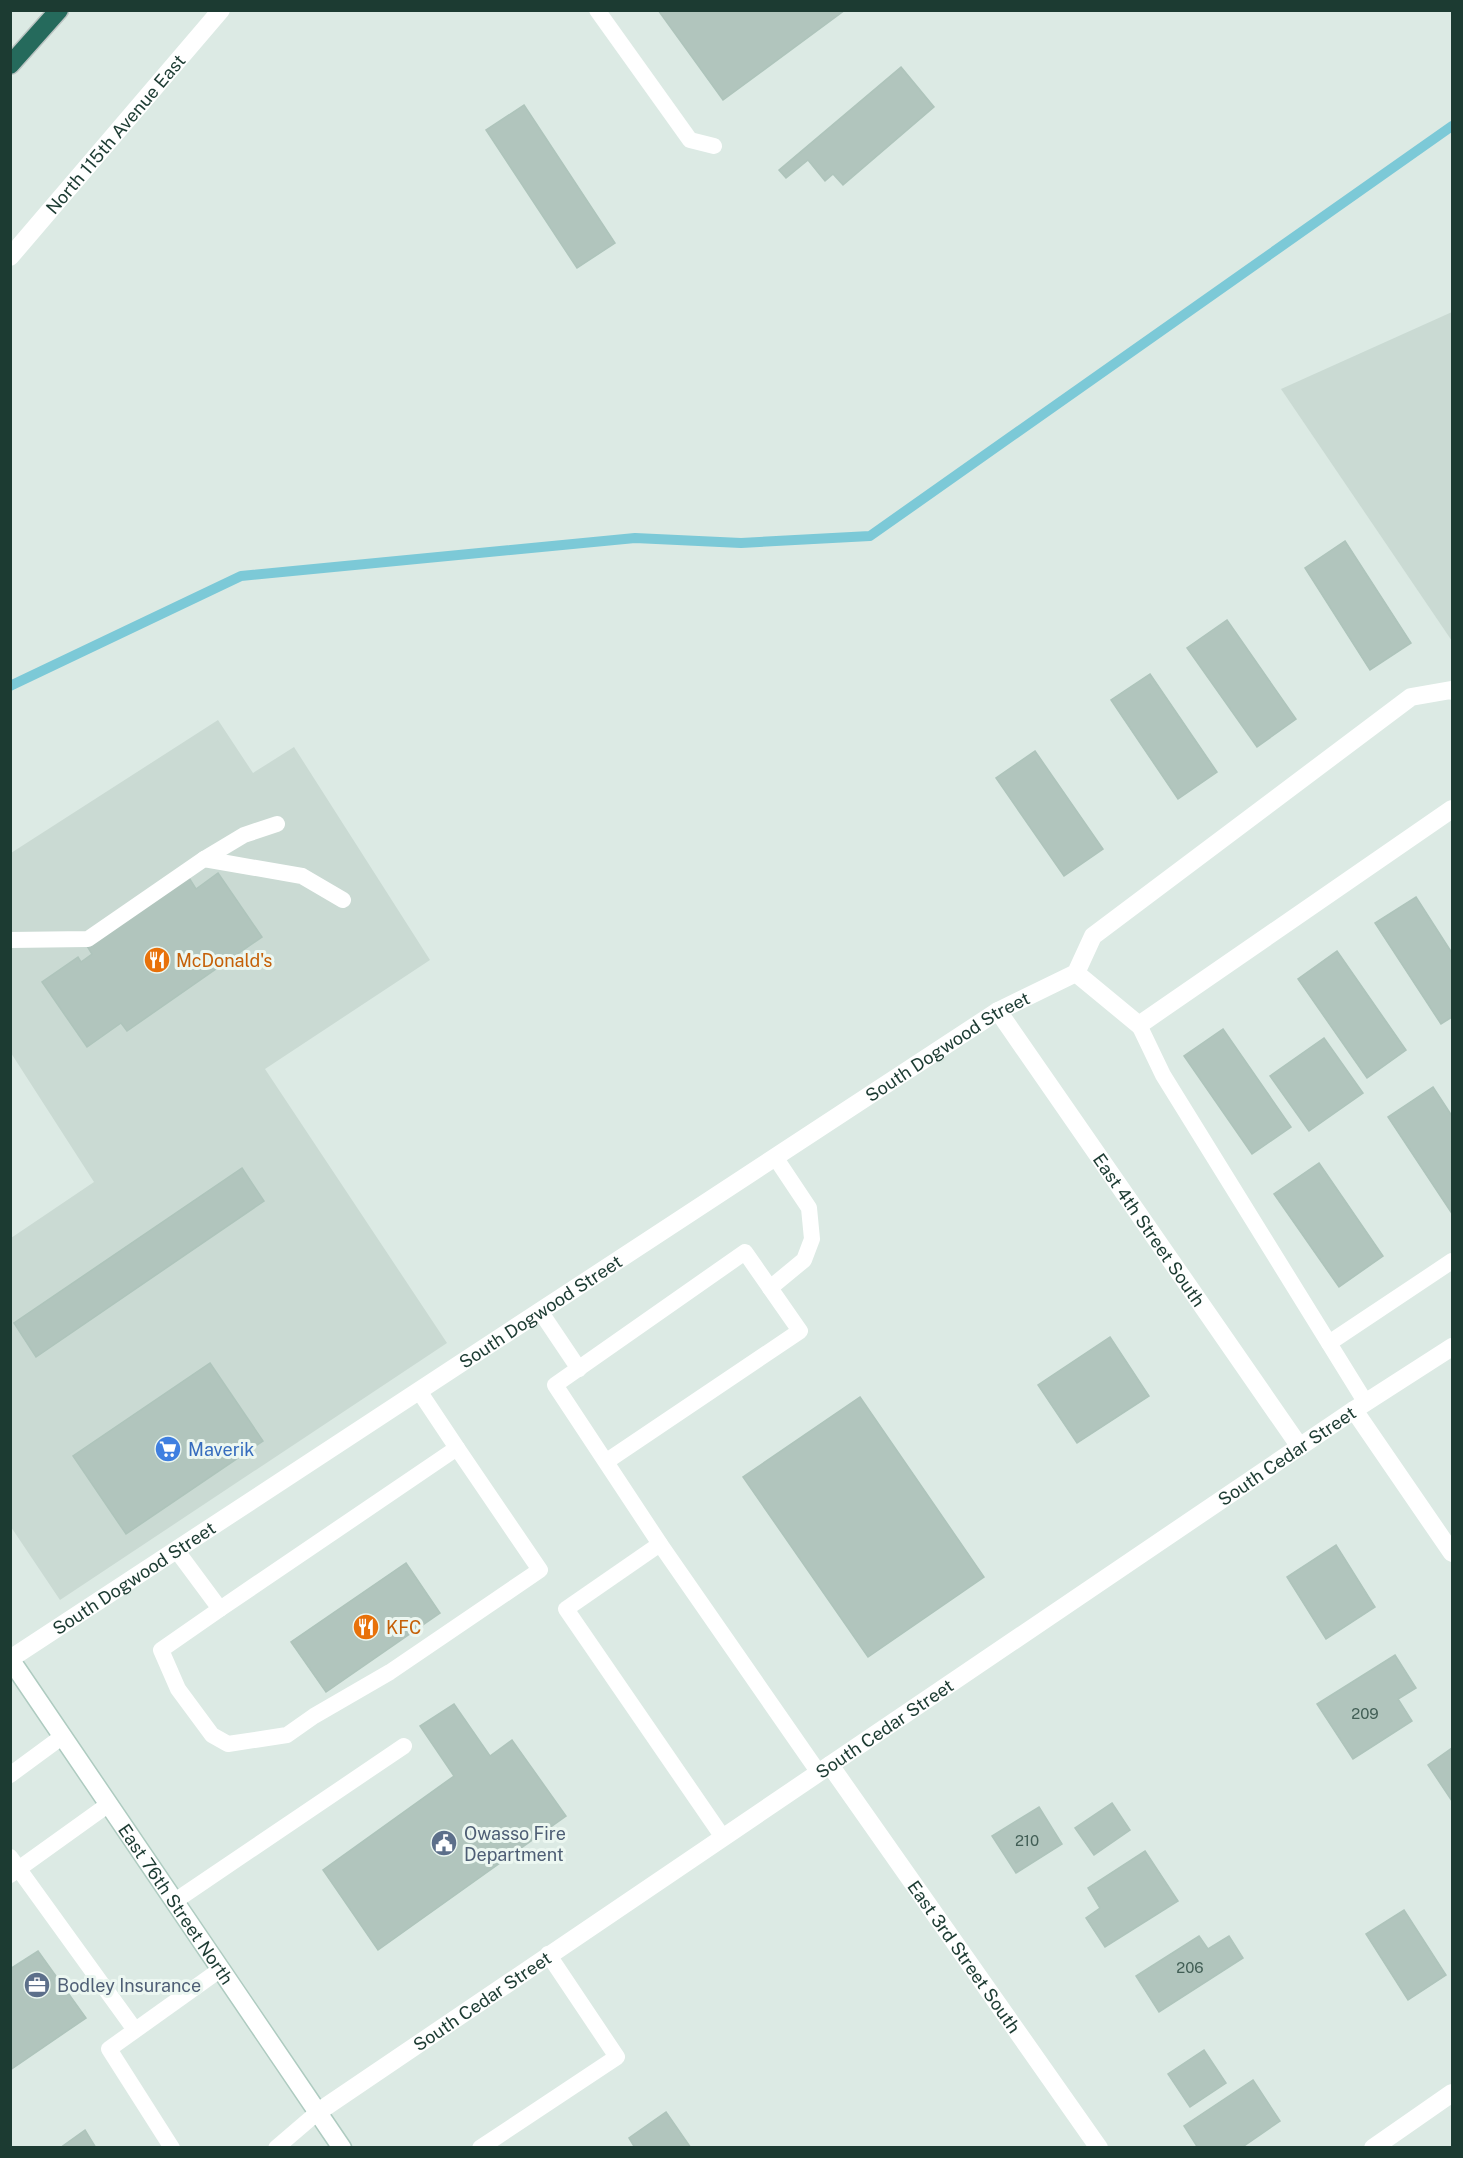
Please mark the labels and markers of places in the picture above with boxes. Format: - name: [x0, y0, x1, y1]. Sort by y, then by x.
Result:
- restaurant icon: McDonald's: [142, 945, 172, 975]
- place label: McDonald's: [176, 950, 272, 971]
- supermarket icon: Maverik: [153, 1434, 183, 1464]
- place label: Maverik: [188, 1439, 254, 1460]
- restaurant icon: KFC: [351, 1612, 381, 1642]
- place label: KFC: [386, 1617, 421, 1638]
- place label: Owasso Fire Department: [464, 1823, 566, 1865]
- public building icon: Owasso Fire Department: [429, 1828, 459, 1858]
- office icon: Bodley Insurance: [22, 1970, 52, 2000]
- place label: Bodley Insurance: [57, 1975, 201, 1996]

